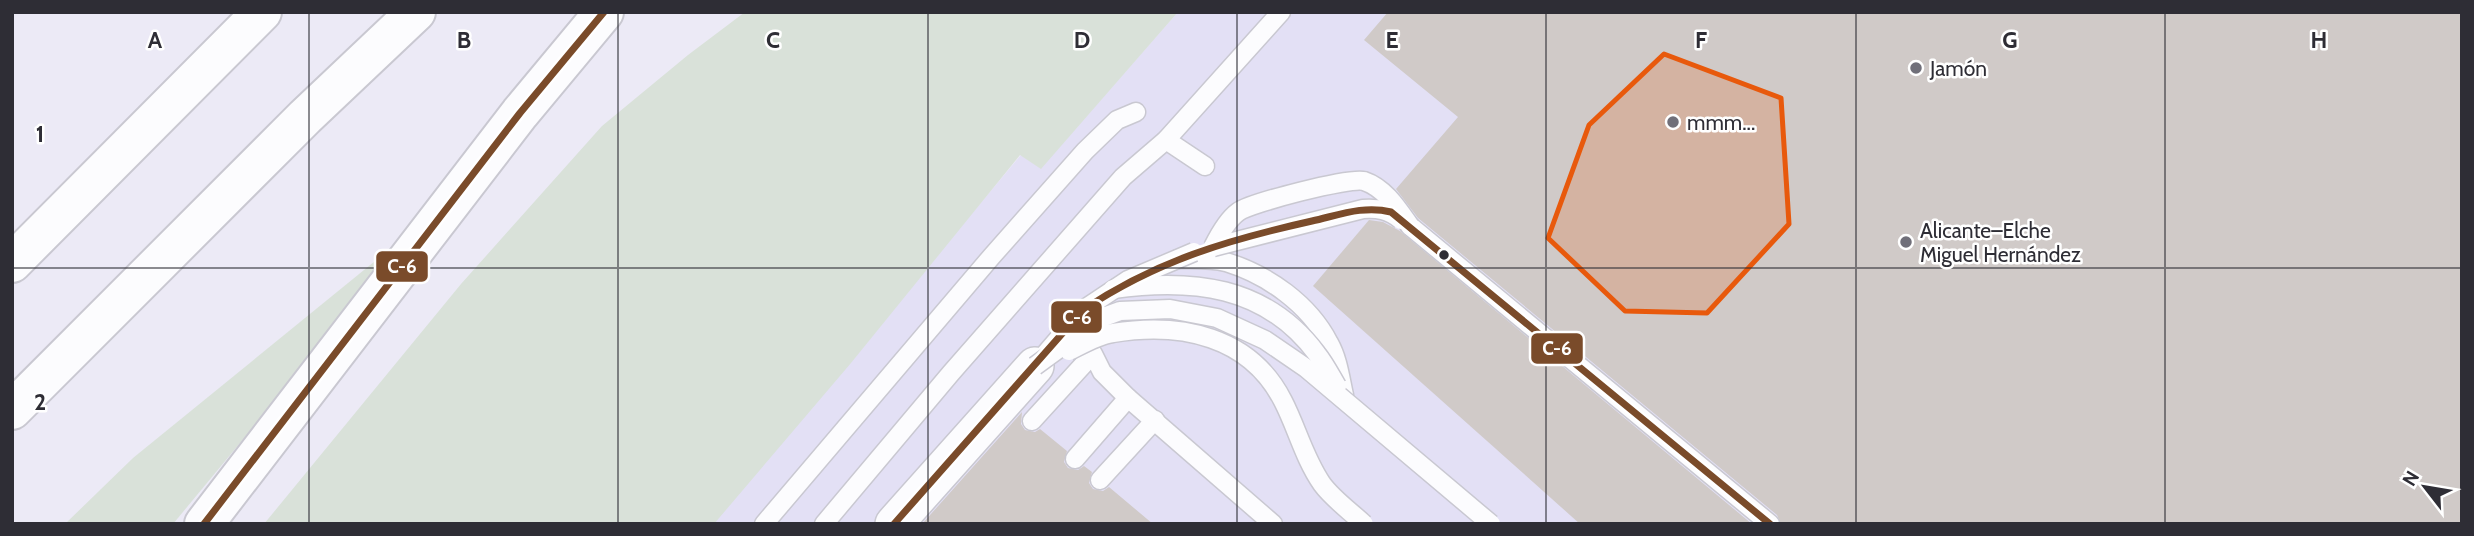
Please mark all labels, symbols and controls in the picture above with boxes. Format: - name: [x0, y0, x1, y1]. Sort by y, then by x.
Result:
- text: A: [148, 26, 163, 54]
- text: B: [457, 26, 471, 54]
- text: C: [766, 26, 780, 54]
- text: D: [1074, 26, 1090, 54]
- text: E: [1385, 26, 1399, 54]
- text: F: [1695, 26, 1707, 54]
- text: G: [2002, 26, 2018, 54]
- text: H: [2311, 26, 2327, 54]
- place label: Jamón: [1929, 56, 1987, 81]
- marker: Jamón: [1908, 60, 1924, 76]
- place label: mmm...: [1687, 110, 1755, 135]
- marker: mmm...: [1665, 114, 1681, 130]
- text: 1: [36, 120, 44, 148]
- place label: Alicante–Elche Miguel Hernández: [1920, 218, 2081, 267]
- marker: Alicante–Elche Miguel Hernández: [1898, 234, 1914, 250]
- unlabelled marker: [1437, 248, 1451, 262]
- line badge: C-6: [375, 250, 429, 283]
- text: C-6: [387, 255, 417, 278]
- line badge: C-6: [1050, 300, 1103, 334]
- text: C-6: [1062, 306, 1092, 329]
- line badge: C-6: [1530, 332, 1584, 365]
- text: C-6: [1542, 337, 1572, 360]
- text: 2: [34, 388, 46, 416]
- north arrow: [2390, 452, 2460, 522]
- text: N: [2398, 467, 2424, 490]

